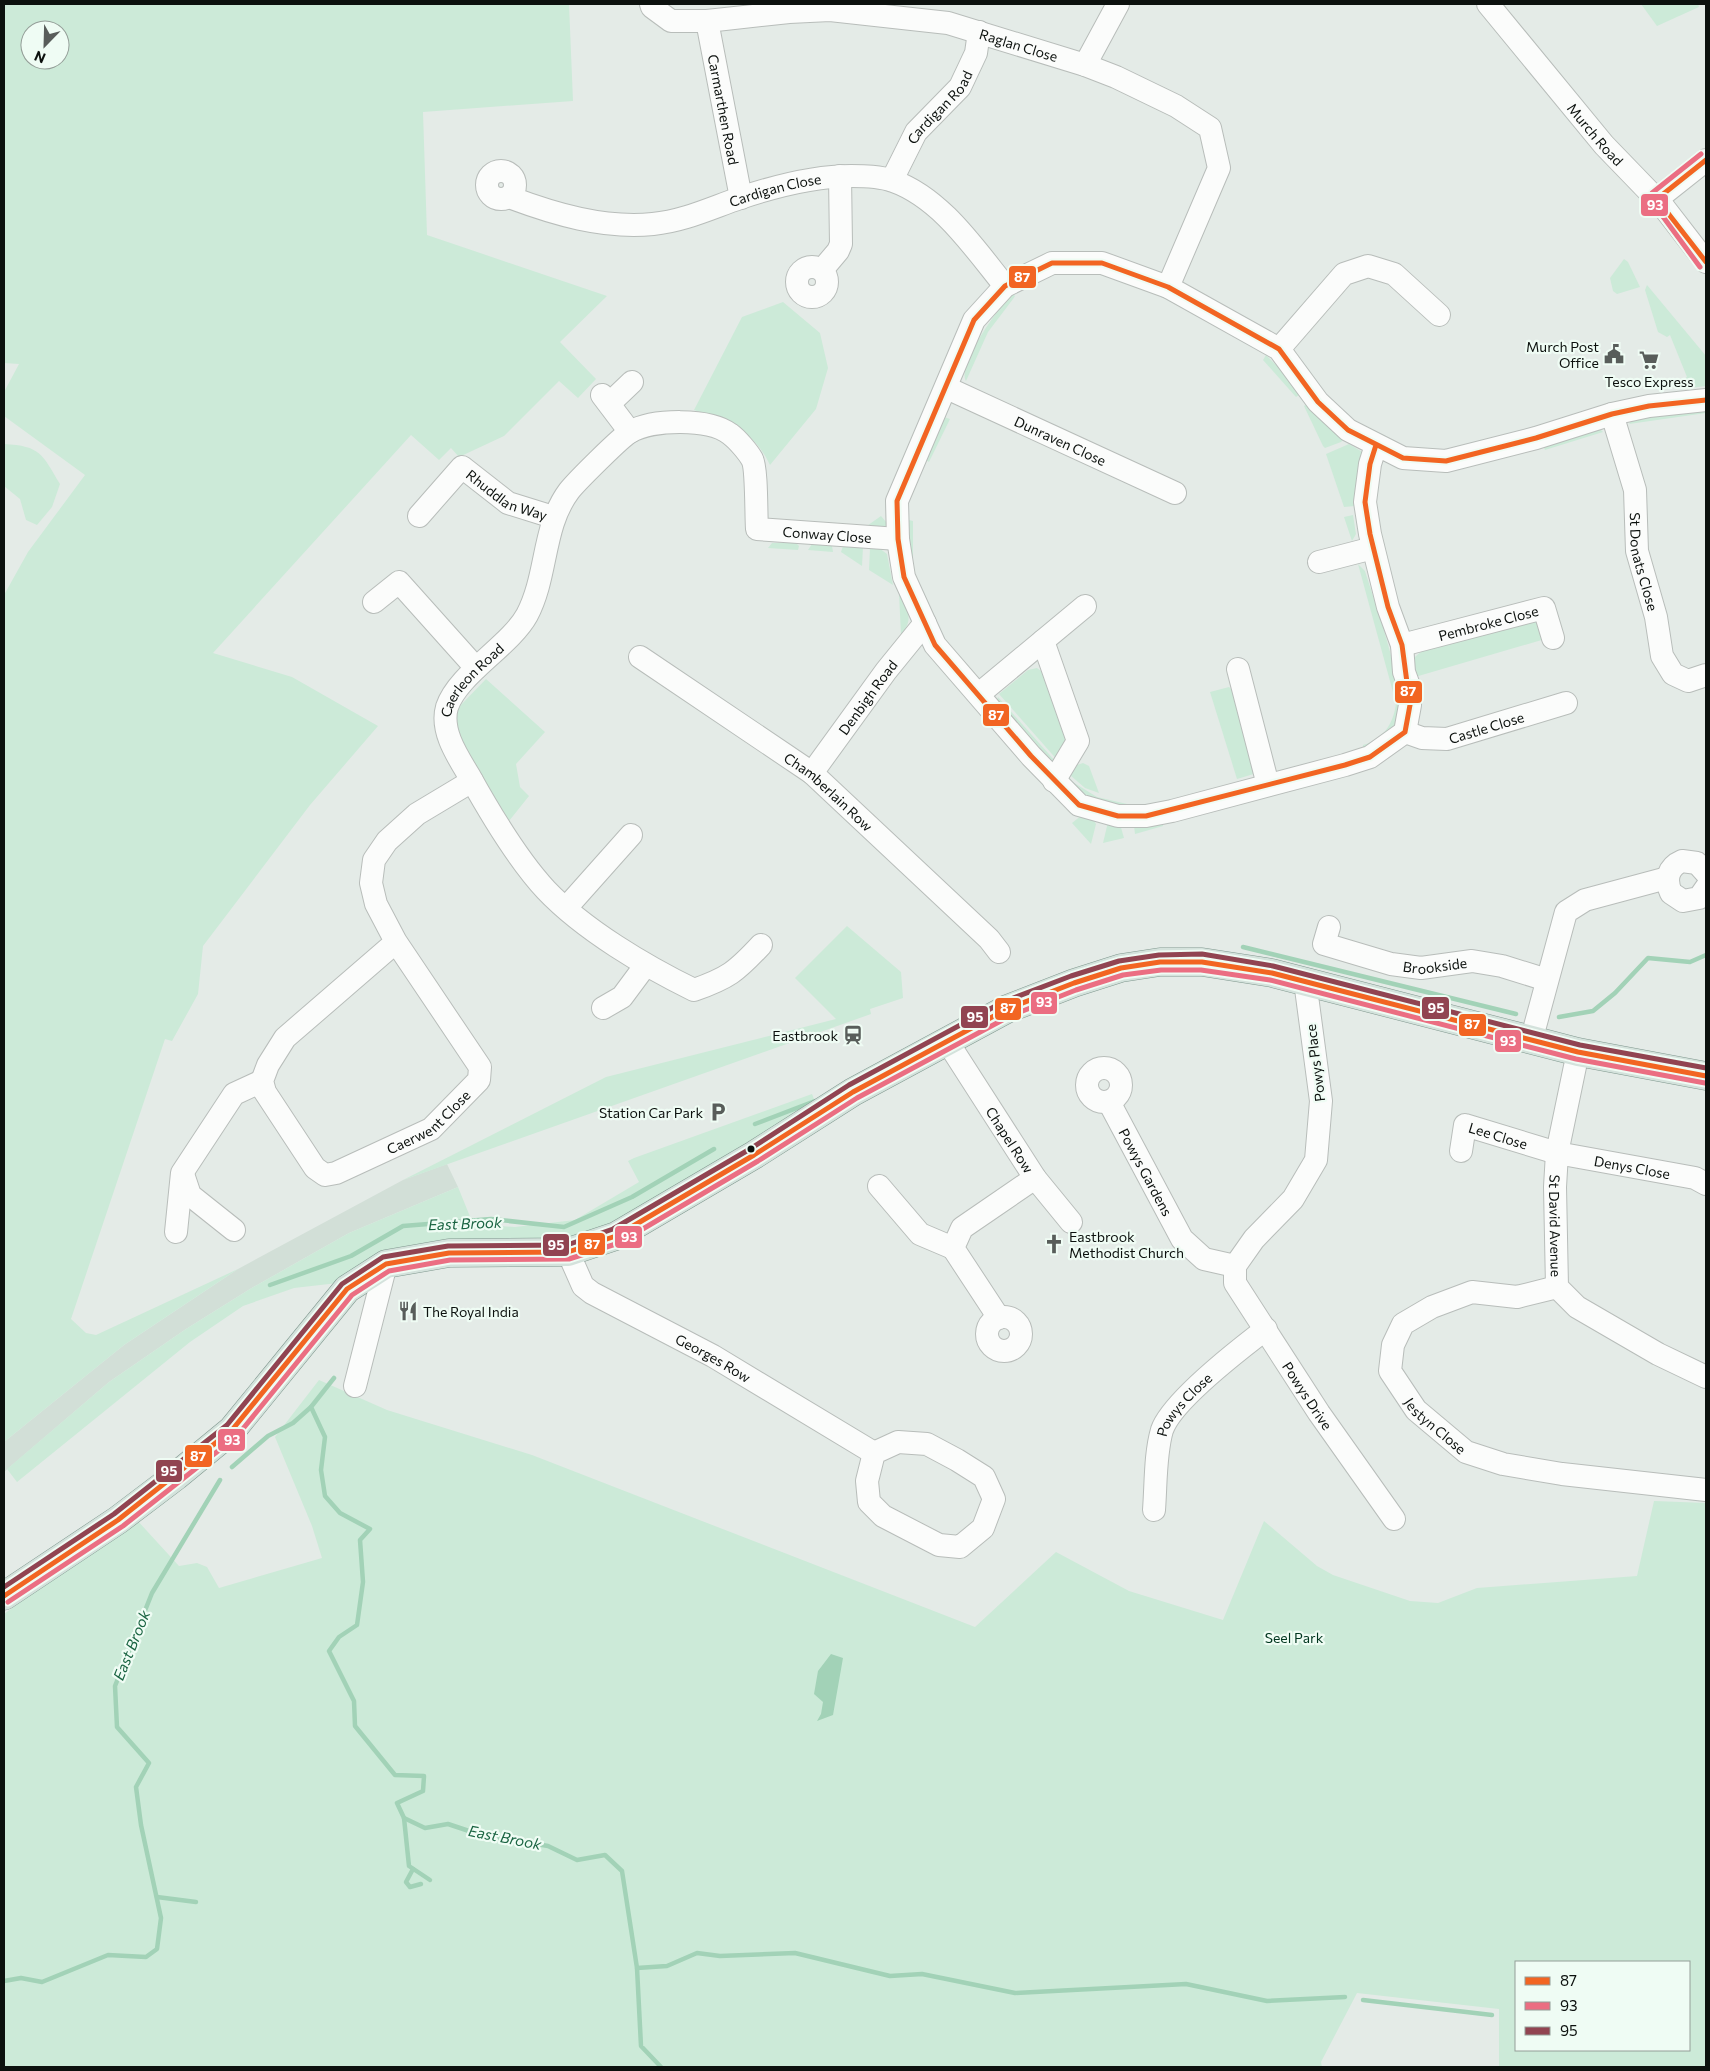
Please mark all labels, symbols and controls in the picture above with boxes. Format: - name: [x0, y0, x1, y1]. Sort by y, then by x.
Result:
- north arrow: [20, 20, 70, 70]
- street label: Raglan Close: [978, 25, 1060, 65]
- text: N: [32, 48, 48, 67]
- street label: Carmarthen Road: [705, 53, 743, 166]
- street label: Cardigan Road: [903, 68, 975, 146]
- street label: Murch Road: [1564, 99, 1627, 169]
- street label: Cardigan Close: [726, 170, 822, 210]
- line badge: 93: [1640, 193, 1669, 217]
- text: 93: [1647, 196, 1663, 213]
- line badge: 87: [1008, 265, 1037, 289]
- text: 87: [1014, 268, 1030, 285]
- place label: Murch Post Office: [1526, 338, 1599, 371]
- public building icon: Murch Post Office: [1603, 343, 1625, 365]
- supermarket icon: Tesco Express: [1638, 349, 1660, 371]
- place label: Tesco Express: [1604, 373, 1694, 390]
- street label: Dunraven Close: [1012, 412, 1109, 469]
- street label: Rhuddlan Way: [463, 465, 550, 523]
- street label: St Donats Close: [1627, 512, 1662, 613]
- street label: Conway Close: [782, 522, 872, 546]
- street label: Pembroke Close: [1436, 601, 1540, 644]
- street label: Caerleon Road: [437, 639, 507, 718]
- street label: Denbigh Road: [834, 656, 900, 738]
- line badge: 87: [1394, 680, 1423, 704]
- text: 87: [1400, 682, 1416, 699]
- line badge: 87: [982, 703, 1010, 727]
- text: 87: [988, 706, 1004, 723]
- street label: Castle Close: [1446, 708, 1526, 747]
- street label: Chamberlain Row: [781, 748, 877, 834]
- street label: Brookside: [1402, 953, 1468, 977]
- line badge: 93: [1030, 991, 1058, 1015]
- text: 93: [1036, 993, 1052, 1010]
- line badge: 95: [1421, 996, 1450, 1020]
- line badge: 87: [994, 997, 1022, 1021]
- text: 87: [1000, 999, 1016, 1016]
- text: 95: [1428, 999, 1444, 1016]
- line badge: 95: [960, 1005, 989, 1029]
- text: 95: [967, 1008, 983, 1025]
- line badge: 87: [1458, 1013, 1487, 1037]
- text: 87: [1464, 1015, 1480, 1032]
- street label: Powys Place: [1302, 1023, 1328, 1103]
- station icon: Eastbrook: [842, 1024, 864, 1046]
- place label: Eastbrook: [772, 1027, 838, 1044]
- line badge: 93: [1494, 1029, 1522, 1053]
- text: 93: [1500, 1032, 1516, 1049]
- street label: Caerwent Close: [384, 1086, 473, 1157]
- parking icon: Station Car Park: [707, 1101, 729, 1123]
- street label: Chapel Row: [983, 1103, 1038, 1176]
- place label: Station Car Park: [599, 1104, 703, 1121]
- street label: Lee Close: [1467, 1118, 1530, 1152]
- street label: Powys Gardens: [1116, 1125, 1176, 1219]
- unlabelled marker: [746, 1144, 756, 1154]
- street label: Denys Close: [1593, 1151, 1672, 1182]
- street label: St David Avenue: [1546, 1174, 1565, 1277]
- water label: East Brook: [428, 1213, 503, 1233]
- line badge: 93: [614, 1225, 643, 1249]
- text: 93: [621, 1228, 637, 1245]
- place label: Eastbrook Methodist Church: [1069, 1228, 1184, 1261]
- line badge: 87: [577, 1232, 606, 1256]
- line badge: 95: [542, 1233, 570, 1257]
- church icon: Eastbrook Methodist Church: [1043, 1233, 1065, 1255]
- text: 87: [584, 1235, 600, 1252]
- text: 95: [548, 1236, 564, 1253]
- restaurant icon: The Royal India: [397, 1300, 419, 1322]
- place label: The Royal India: [423, 1303, 519, 1320]
- street label: Georges Row: [673, 1330, 754, 1385]
- street label: Powys Drive: [1279, 1358, 1336, 1433]
- street label: Powys Close: [1152, 1369, 1215, 1438]
- street label: Jestyn Close: [1401, 1394, 1470, 1457]
- line badge: 93: [217, 1428, 246, 1452]
- text: 93: [224, 1431, 240, 1448]
- line badge: 87: [184, 1444, 213, 1468]
- text: 87: [190, 1447, 206, 1464]
- line badge: 95: [155, 1459, 183, 1483]
- text: 95: [161, 1462, 177, 1479]
- water label: East Brook: [109, 1607, 154, 1683]
- park label: Seel Park: [1265, 1629, 1324, 1646]
- water label: East Brook: [467, 1821, 544, 1853]
- legend: [1515, 1961, 1690, 2051]
- text: 87: [1560, 1971, 1577, 1989]
- text: 93: [1560, 1996, 1578, 2014]
- text: 95: [1560, 2021, 1578, 2039]

